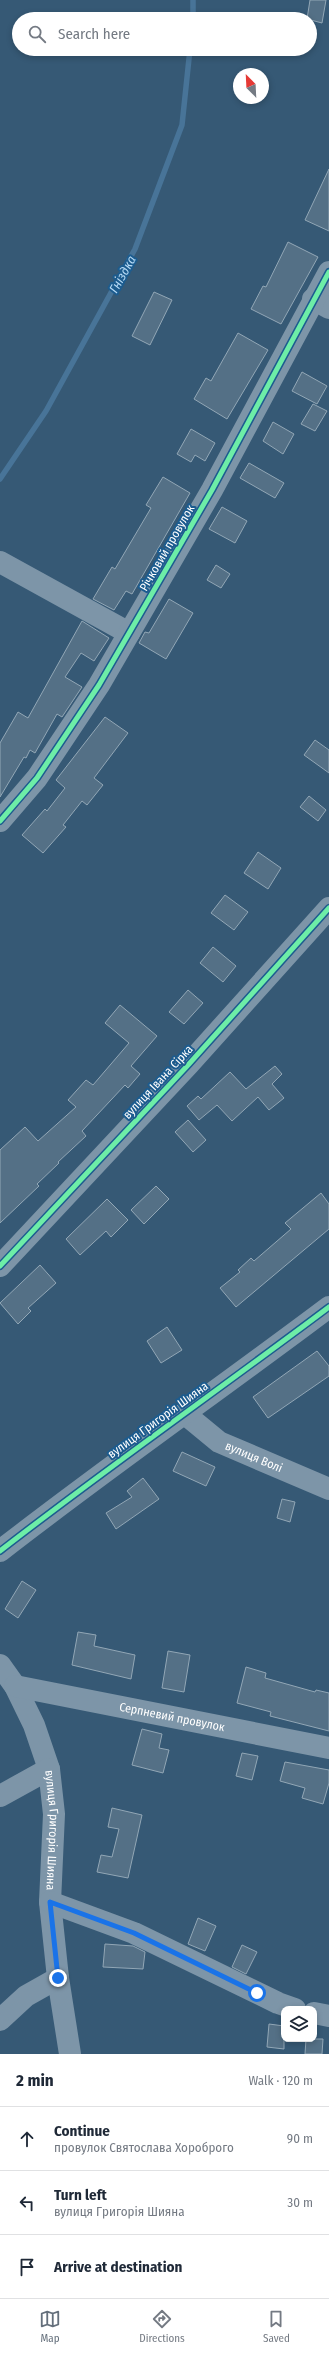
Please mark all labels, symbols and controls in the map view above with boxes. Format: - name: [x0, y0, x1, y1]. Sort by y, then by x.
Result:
- search box: [12, 12, 317, 56]
- icon: search: [26, 23, 48, 45]
- text: Search here: [58, 25, 130, 43]
- north arrow: [233, 68, 269, 104]
- water label: Гніздка: [106, 253, 139, 296]
- street label: Річковий провулок: [137, 502, 198, 594]
- street label: вулиця Івана Сірка: [120, 1042, 196, 1122]
- street label: вулиця Григорія Шияна: [105, 1379, 211, 1461]
- street label: вулиця Волі: [223, 1439, 285, 1475]
- street label: Серпневий провулок: [118, 1700, 226, 1734]
- street label: вулиця Григорія Шияна: [42, 1769, 61, 1891]
- route end: [49, 1969, 67, 1987]
- route start: [248, 1984, 266, 2002]
- map controls: [281, 2006, 317, 2042]
- button: layers: [281, 2006, 317, 2042]
- text: 2 min: [16, 2070, 54, 2091]
- text: Walk · 120 m: [248, 2073, 313, 2088]
- text: Continue: [54, 2122, 110, 2140]
- icon: ahead: [16, 2128, 38, 2150]
- text: 90 m: [287, 2131, 313, 2146]
- text: провулок Святослава Хороброго: [54, 2140, 234, 2155]
- text: Turn left: [54, 2186, 107, 2204]
- icon: left: [16, 2192, 38, 2214]
- text: 30 m: [287, 2195, 313, 2210]
- text: вулиця Григорія Шияна: [54, 2204, 185, 2219]
- icon: arrive: [16, 2256, 38, 2278]
- text: Arrive at destination: [54, 2258, 182, 2276]
- tab: Map: [39, 2308, 61, 2345]
- tab: Directions: [139, 2308, 185, 2345]
- tab: Saved: [263, 2308, 290, 2345]

